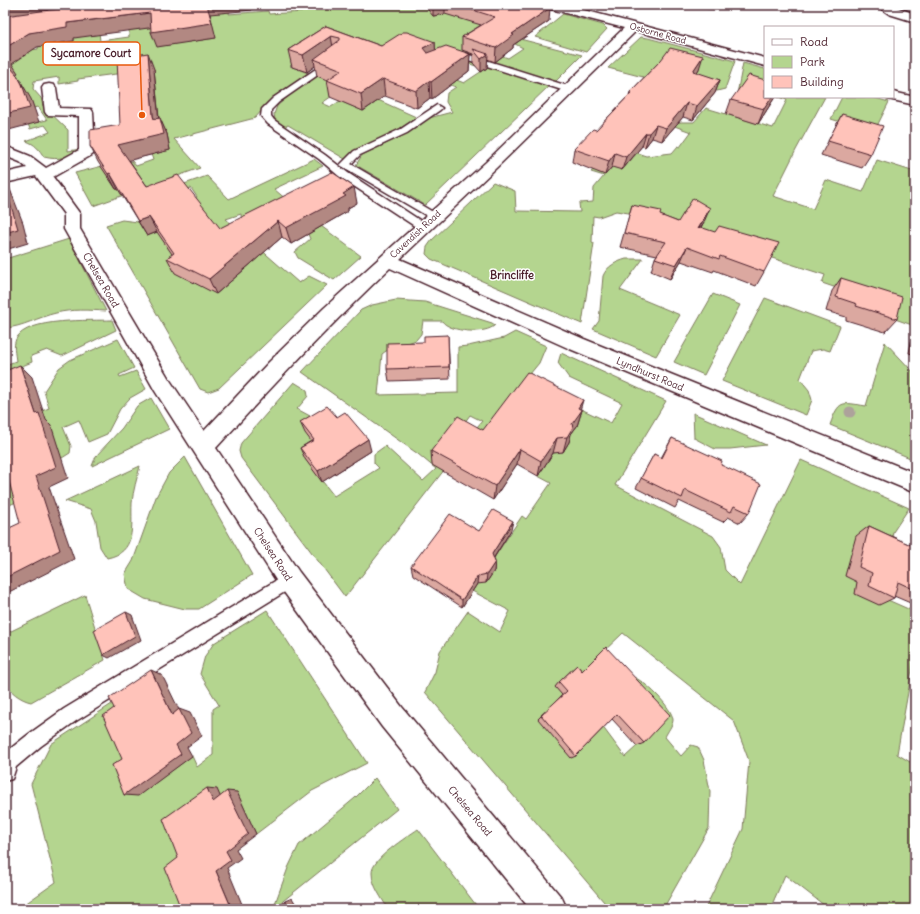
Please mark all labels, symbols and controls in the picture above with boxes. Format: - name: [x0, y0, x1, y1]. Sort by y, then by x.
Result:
- street label: Osborne Road: [629, 20, 687, 46]
- legend: [764, 26, 894, 98]
- text: Road: [800, 34, 828, 49]
- callout: Sycamore Court: [43, 42, 140, 65]
- text: Sycamore Court: [51, 46, 132, 61]
- text: Park: [800, 54, 825, 69]
- text: Building: [800, 74, 844, 89]
- street label: Cavendish Road: [387, 208, 443, 260]
- street label: Chelsea Road: [80, 250, 122, 310]
- district label: Brincliffe: [490, 268, 534, 282]
- street label: Lyndhurst Road: [614, 354, 686, 394]
- street label: Chelsea Road: [251, 525, 295, 583]
- street label: Chelsea Road: [445, 783, 495, 839]

